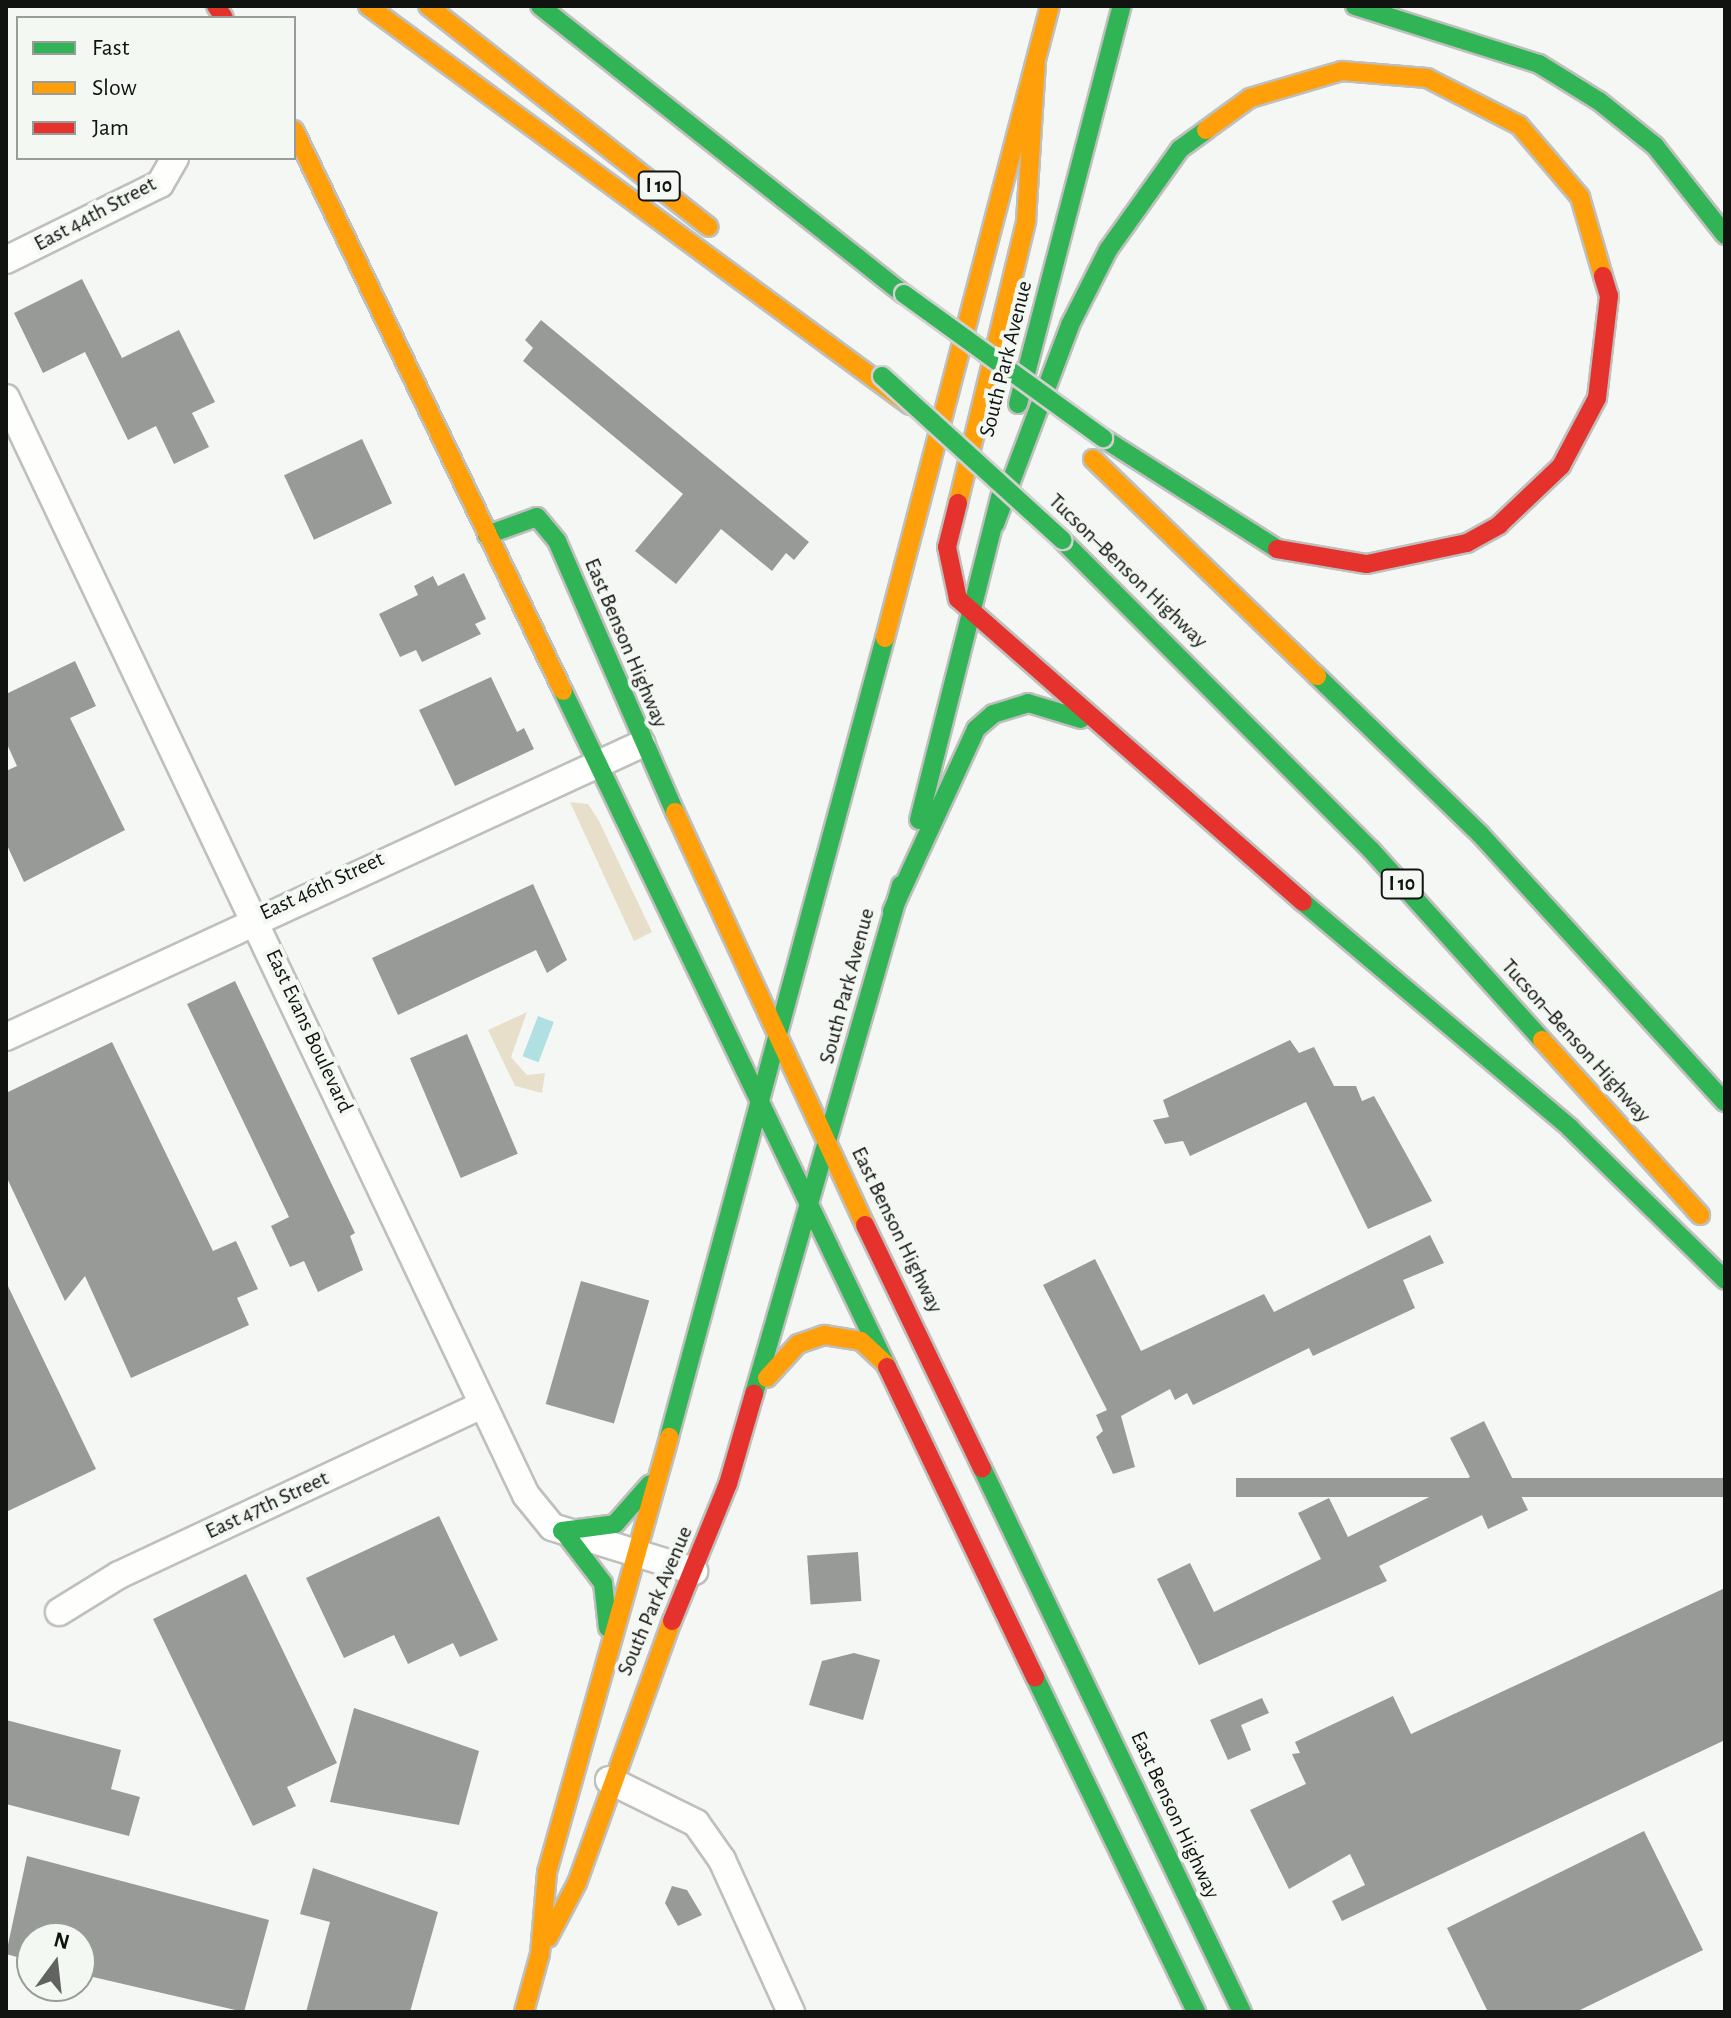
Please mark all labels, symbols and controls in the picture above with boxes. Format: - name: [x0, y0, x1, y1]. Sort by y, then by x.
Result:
- legend: [16, 16, 296, 160]
- text: Fast: [92, 36, 129, 60]
- text: Slow: [92, 76, 137, 100]
- text: Jam: [92, 116, 129, 140]
- road number: I 10: [637, 170, 681, 202]
- street label: East 44th Street: [30, 171, 160, 257]
- street label: South Park Avenue: [974, 278, 1038, 440]
- street label: Tucson–Benson Highway: [1043, 488, 1213, 654]
- street label: East Benson Highway: [578, 554, 674, 732]
- street label: East 46th Street: [256, 846, 388, 926]
- road number: I 10: [1380, 868, 1424, 900]
- street label: South Park Avenue: [814, 905, 880, 1067]
- street label: East Evans Boulevard: [260, 945, 358, 1117]
- street label: Tucson–Benson Highway: [1495, 954, 1657, 1128]
- street label: East Benson Highway: [845, 1143, 949, 1317]
- street label: East 47th Street: [201, 1465, 333, 1545]
- street label: South Park Avenue: [612, 1522, 698, 1680]
- street label: East Benson Highway: [1125, 1727, 1225, 1903]
- north arrow: [16, 1922, 96, 2002]
- text: N: [51, 1928, 72, 1953]

